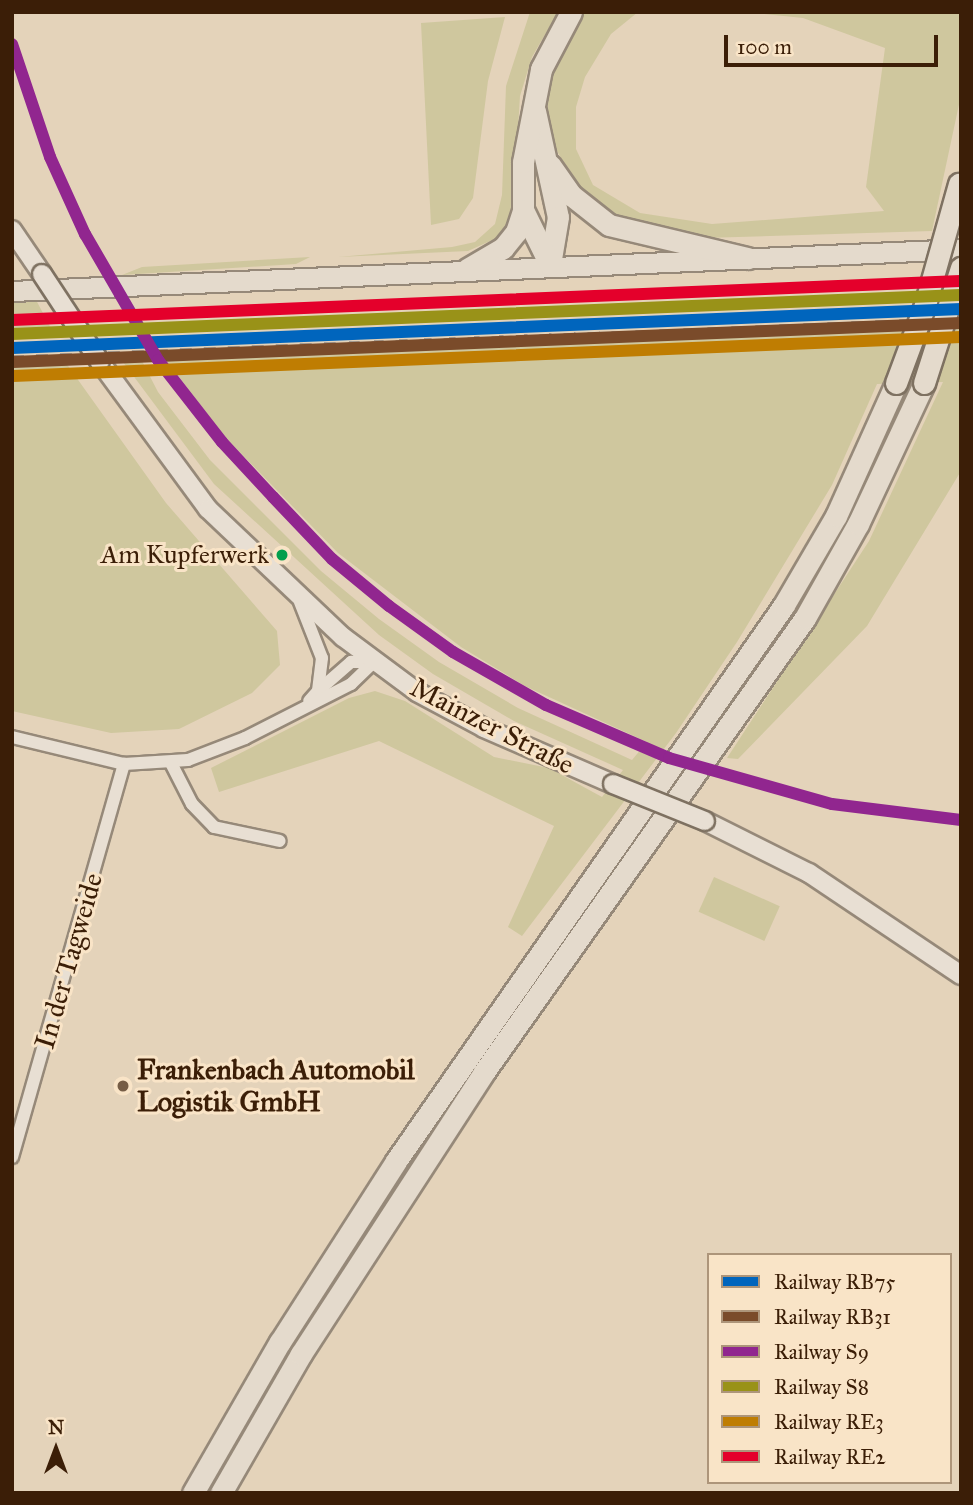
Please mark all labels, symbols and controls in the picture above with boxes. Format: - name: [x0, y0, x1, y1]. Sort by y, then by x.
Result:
- scale bar: [728, 21, 942, 65]
- text: 100 m: [737, 34, 792, 60]
- place label: Am Kupferwerk: [101, 539, 269, 571]
- marker: Am Kupferwerk: [275, 548, 289, 562]
- street label: Mainzer Straße: [405, 670, 579, 782]
- street label: In der Tagweide: [28, 869, 110, 1053]
- place label: Frankenbach Automobil Logistik GmbH: [137, 1053, 415, 1119]
- marker: Frankenbach Automobil Logistik GmbH: [115, 1078, 131, 1094]
- legend: [707, 1253, 952, 1484]
- text: Railway RB75: [774, 1269, 895, 1295]
- text: Railway RB31: [774, 1304, 891, 1330]
- text: Railway S9: [774, 1339, 869, 1365]
- text: Railway S8: [774, 1374, 869, 1400]
- text: Railway RE3: [774, 1409, 884, 1435]
- north arrow: [21, 1414, 91, 1484]
- text: N: [48, 1416, 64, 1439]
- text: Railway RE2: [774, 1444, 886, 1470]

